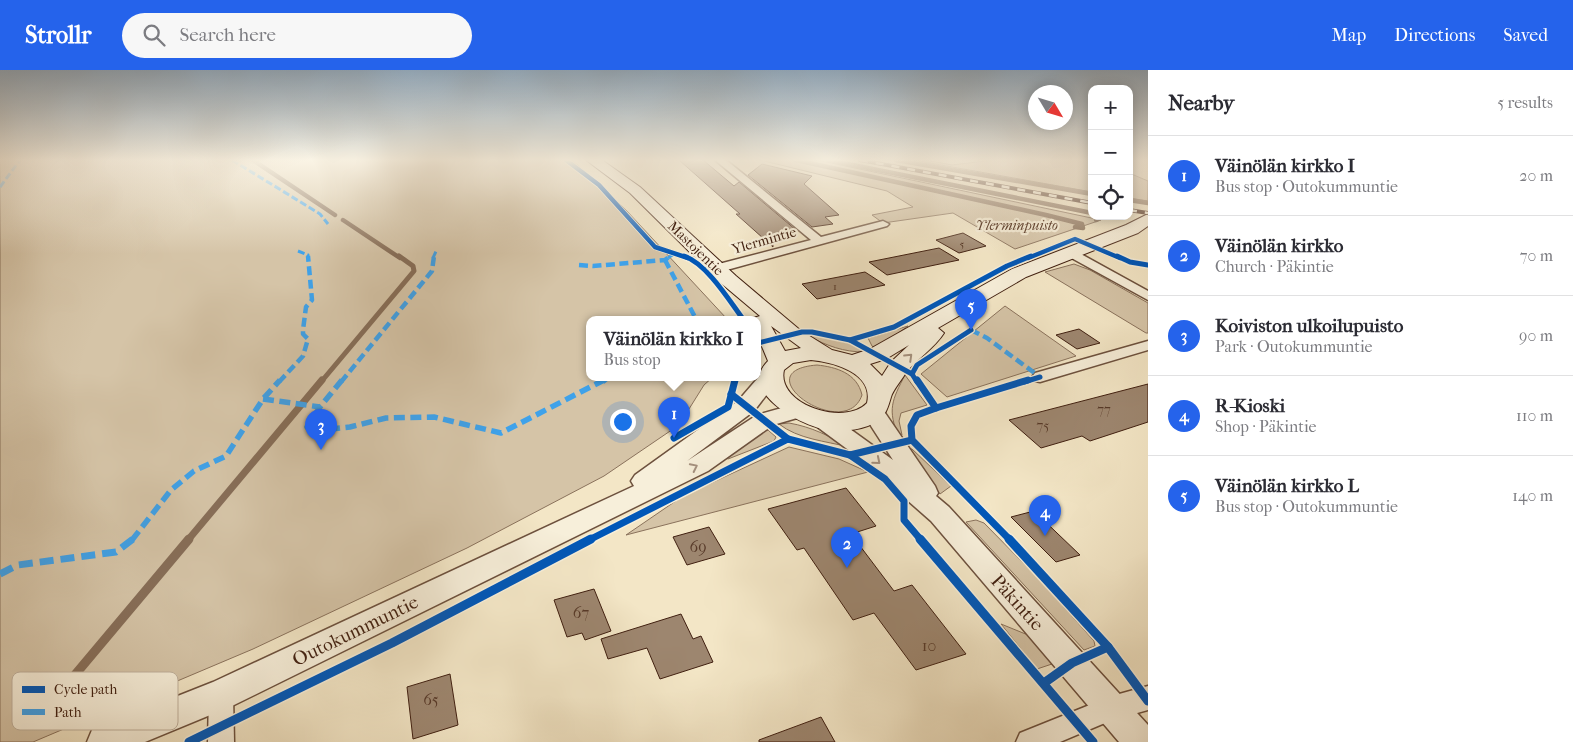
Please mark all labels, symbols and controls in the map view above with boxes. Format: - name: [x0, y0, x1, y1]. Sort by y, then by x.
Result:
- search box: [122, 13, 472, 58]
- text: Strollr: [25, 21, 92, 49]
- icon: search: [140, 21, 168, 49]
- text: Search here: [180, 24, 276, 46]
- text: Map: [1332, 25, 1366, 46]
- text: Directions: [1394, 25, 1475, 46]
- text: Saved: [1503, 25, 1548, 46]
- north arrow: [1028, 85, 1073, 130]
- map controls: [1088, 85, 1133, 220]
- button: +: [1088, 85, 1133, 130]
- text: Nearby: [1168, 91, 1234, 115]
- text: 5 results: [1497, 93, 1553, 112]
- button: −: [1088, 130, 1133, 175]
- text: Väinölän kirkko I: [1215, 155, 1355, 177]
- text: 1: [1181, 166, 1187, 185]
- text: 20 m: [1519, 166, 1553, 185]
- button: locate: [1088, 175, 1133, 220]
- text: Bus stop · Outokummuntie: [1215, 177, 1398, 196]
- park label: Ylerminpuisto: [976, 217, 1058, 234]
- street label: Mastojentie: [664, 218, 727, 279]
- street label: Ylermintie: [729, 223, 798, 258]
- text: Väinölän kirkko: [1215, 235, 1343, 257]
- house number: 5: [960, 238, 965, 251]
- text: 2: [1180, 246, 1188, 265]
- text: 70 m: [1520, 246, 1553, 265]
- text: Church · Päkintie: [1215, 257, 1334, 276]
- house number: 1: [833, 280, 837, 293]
- pin: 5: [955, 289, 987, 330]
- text: Koiviston ulkoilupuisto: [1215, 315, 1403, 337]
- popup: [586, 316, 761, 381]
- text: 3: [1181, 326, 1187, 345]
- text: 90 m: [1519, 326, 1553, 345]
- text: Väinölän kirkko I: [604, 328, 743, 350]
- text: Park · Outokummuntie: [1215, 337, 1373, 356]
- text: Bus stop: [604, 350, 661, 369]
- one-way arrow: [903, 354, 912, 363]
- text: R-Kioski: [1215, 395, 1285, 417]
- pin: 1: [658, 397, 690, 438]
- house number: 77: [1097, 401, 1111, 418]
- text: 4: [1179, 406, 1189, 425]
- text: 110 m: [1516, 406, 1553, 425]
- pin: 3: [305, 409, 337, 450]
- your location: [610, 409, 636, 435]
- house number: 75: [1037, 417, 1049, 434]
- text: Shop · Päkintie: [1215, 417, 1316, 436]
- one-way arrow: [871, 455, 880, 463]
- one-way arrow: [689, 463, 698, 473]
- text: Väinölän kirkko L: [1215, 475, 1359, 497]
- text: 5: [1181, 486, 1187, 505]
- text: 140 m: [1512, 486, 1553, 505]
- pin: 4: [1029, 495, 1061, 536]
- text: Bus stop · Outokummuntie: [1215, 497, 1398, 516]
- pin: 2: [831, 527, 863, 568]
- house number: 69: [689, 537, 707, 556]
- street label: Päkintie: [986, 570, 1048, 635]
- street label: Outokummuntie: [289, 591, 422, 671]
- house number: 67: [573, 603, 589, 622]
- house number: 10: [922, 636, 936, 655]
- legend: [12, 672, 178, 730]
- text: Cycle path: [54, 681, 118, 698]
- house number: 65: [423, 690, 439, 709]
- text: Path: [54, 704, 82, 721]

